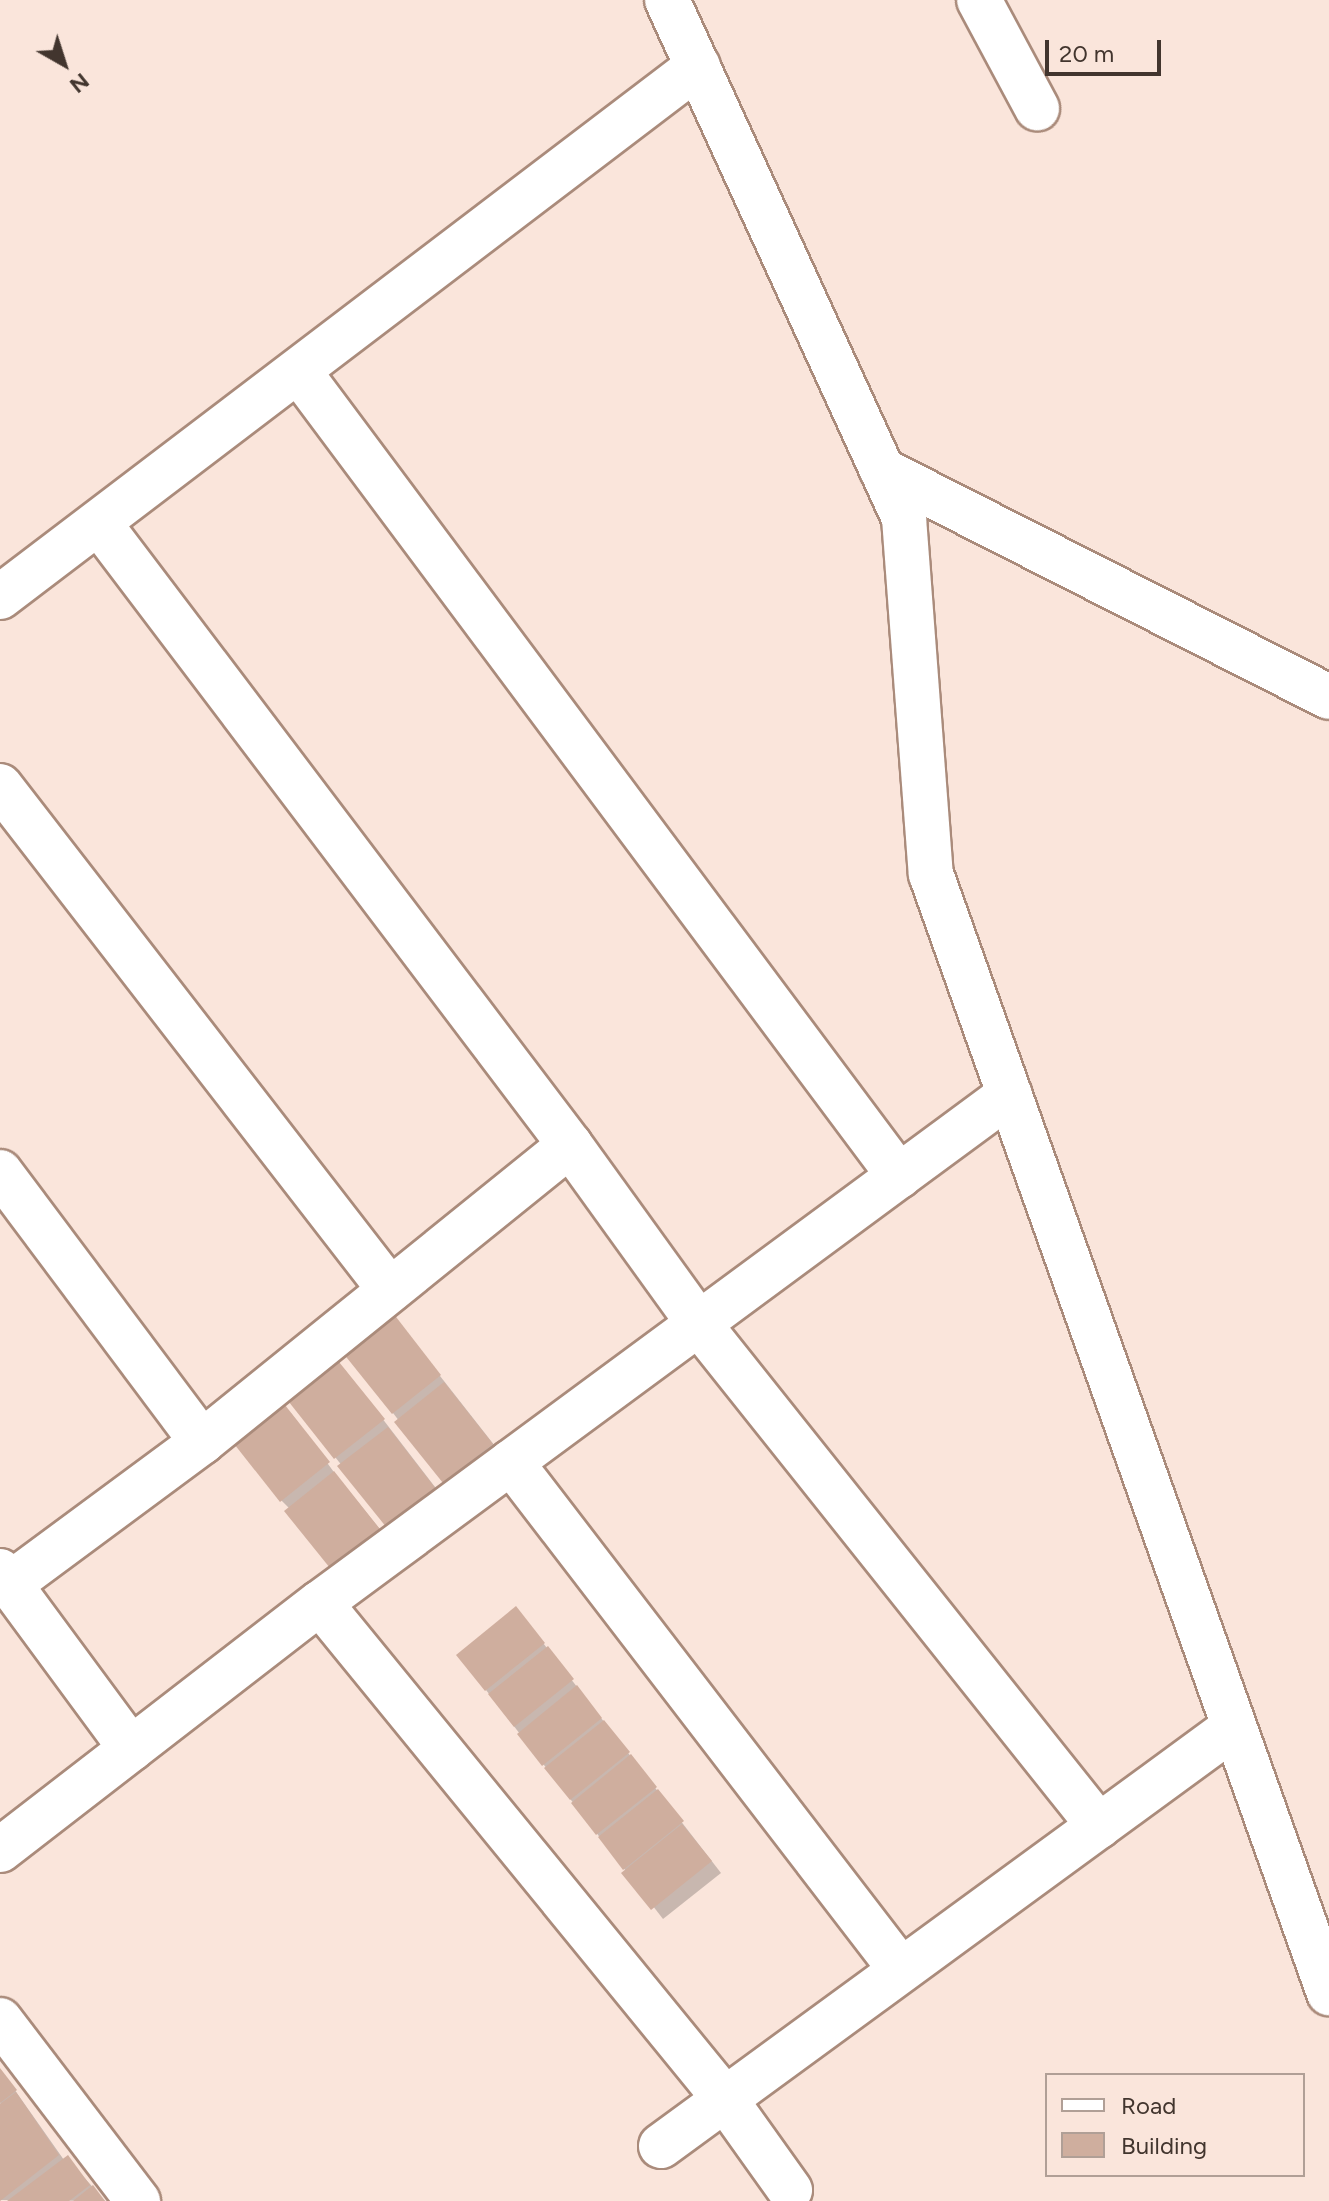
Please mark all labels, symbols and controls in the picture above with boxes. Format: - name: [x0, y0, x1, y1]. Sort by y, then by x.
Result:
- north arrow: [24, 24, 104, 104]
- scale bar: [1049, 24, 1165, 74]
- text: 20 m: [1059, 39, 1114, 68]
- text: N: [64, 67, 95, 99]
- legend: [1045, 2073, 1305, 2177]
- text: Road: [1121, 2091, 1176, 2120]
- text: Building: [1121, 2131, 1207, 2160]

